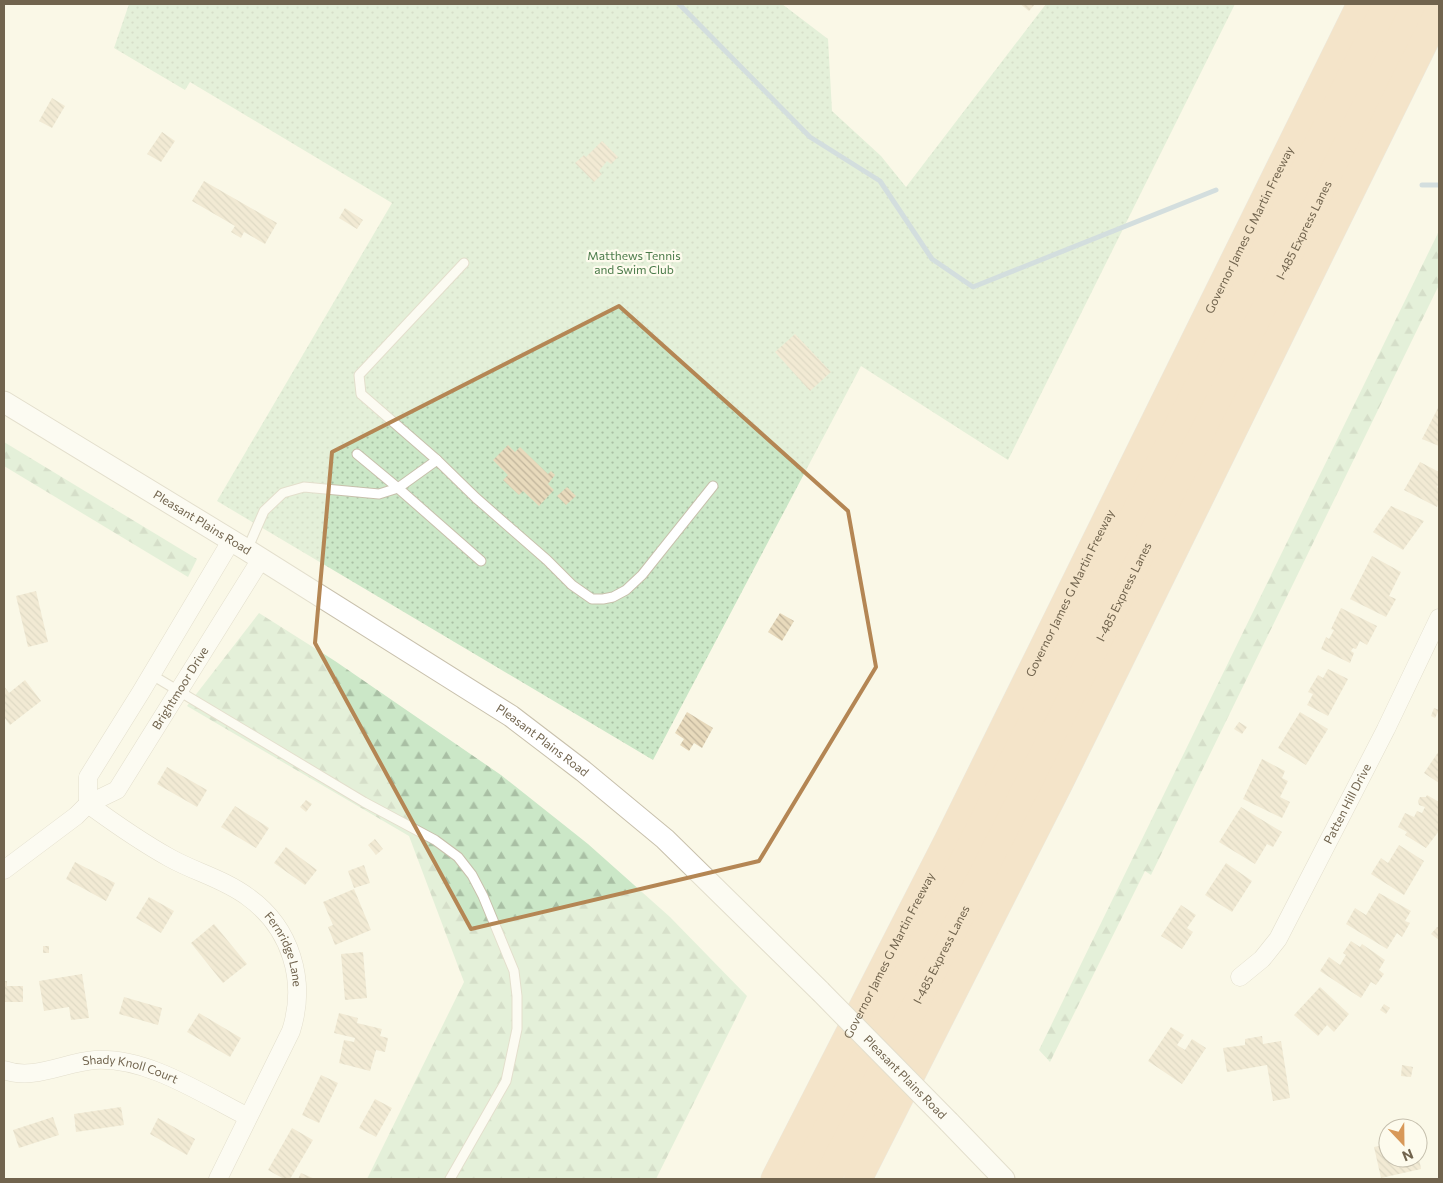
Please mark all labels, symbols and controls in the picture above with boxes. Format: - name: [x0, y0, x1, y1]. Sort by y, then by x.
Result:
- street label: Governor James G Martin Freeway: [1201, 144, 1296, 316]
- street label: I-485 Express Lanes: [1273, 178, 1334, 282]
- park label: Matthews Tennis and Swim Club: [587, 248, 681, 276]
- street label: Pleasant Plains Road: [151, 487, 254, 557]
- street label: Governor James G Martin Freeway: [1022, 507, 1117, 679]
- street label: I-485 Express Lanes: [1093, 540, 1154, 643]
- street label: Brightmoor Drive: [148, 644, 211, 732]
- street label: Pleasant Plains Road: [494, 701, 592, 779]
- street label: Patten Hill Drive: [1320, 761, 1373, 846]
- street label: Governor James G Martin Freeway: [840, 870, 937, 1041]
- street label: I-485 Express Lanes: [910, 903, 972, 1006]
- street label: Fernridge Lane: [262, 908, 305, 987]
- street label: Pleasant Plains Road: [861, 1032, 950, 1121]
- street label: Shady Knoll Court: [81, 1052, 180, 1086]
- north arrow: [1378, 1118, 1428, 1168]
- text: N: [1400, 1146, 1416, 1165]

